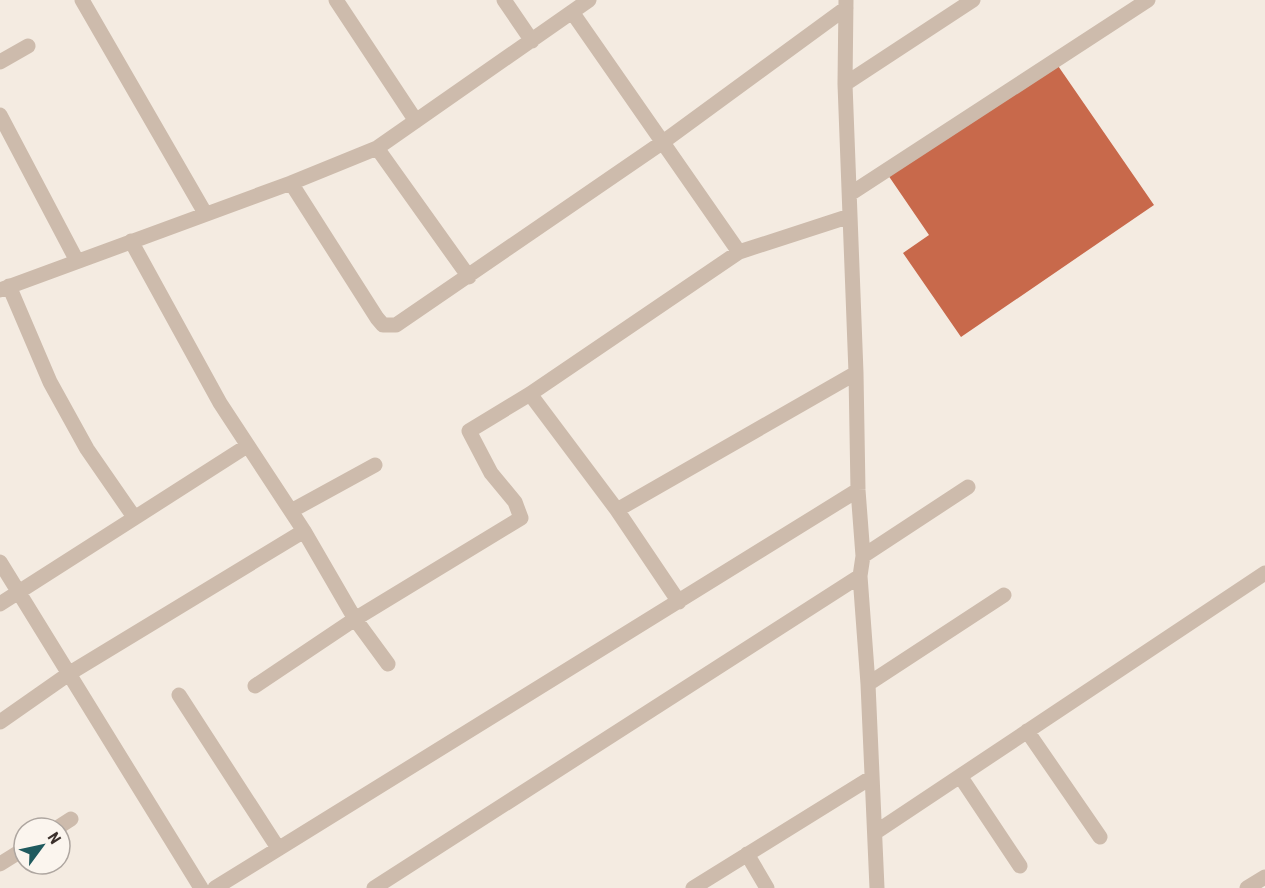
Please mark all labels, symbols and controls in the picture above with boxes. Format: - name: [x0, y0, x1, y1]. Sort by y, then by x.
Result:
- north arrow: [12, 816, 72, 876]
- text: N: [44, 829, 65, 847]

